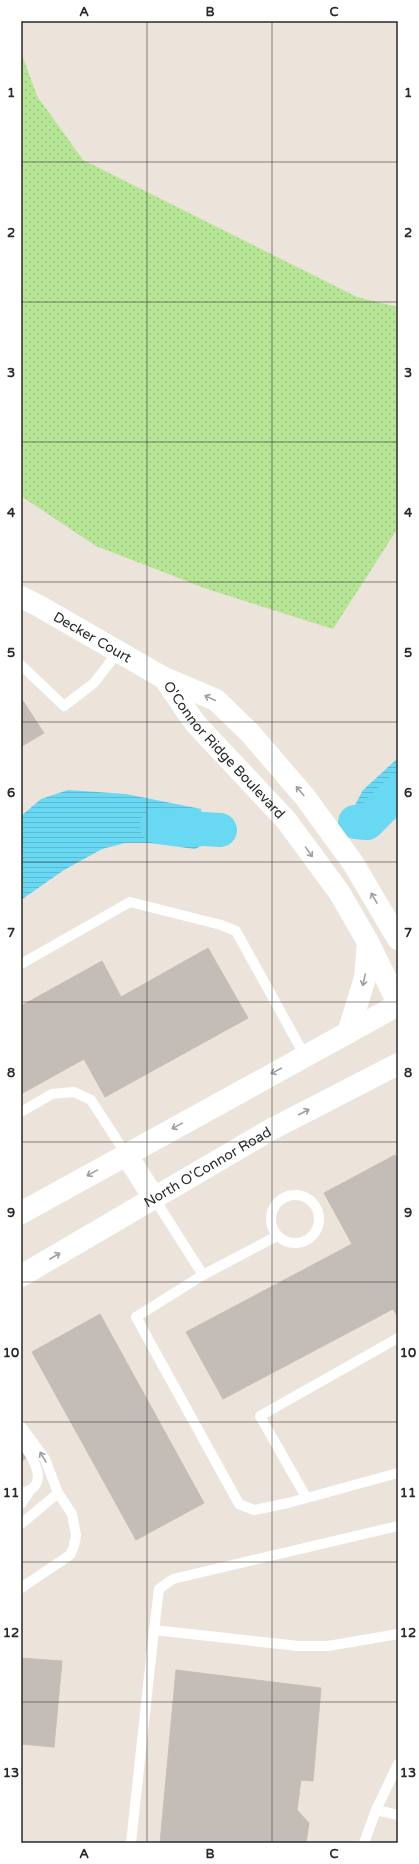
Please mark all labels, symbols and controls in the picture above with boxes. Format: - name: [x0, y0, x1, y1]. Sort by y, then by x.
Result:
- text: A: [79, 4, 89, 20]
- text: B: [205, 4, 215, 20]
- text: C: [329, 4, 339, 20]
- text: 1: [7, 85, 15, 101]
- text: 1: [404, 85, 412, 101]
- text: 2: [7, 225, 15, 241]
- text: 2: [404, 225, 412, 241]
- text: 3: [7, 365, 15, 381]
- text: 3: [404, 365, 412, 381]
- text: 4: [7, 505, 16, 521]
- text: 4: [404, 505, 413, 521]
- street label: Decker Court: [50, 608, 135, 666]
- text: 5: [7, 645, 15, 661]
- text: 5: [404, 645, 412, 661]
- street label: O'Connor Ridge Boulevard: [160, 678, 289, 822]
- one-way arrow: [204, 694, 216, 701]
- text: 6: [7, 785, 15, 801]
- one-way arrow: [295, 785, 304, 796]
- text: 6: [404, 785, 412, 801]
- one-way arrow: [305, 846, 314, 857]
- one-way arrow: [369, 892, 377, 904]
- text: 7: [7, 925, 15, 941]
- text: 7: [404, 925, 412, 941]
- one-way arrow: [359, 973, 367, 986]
- text: 8: [7, 1065, 15, 1081]
- text: 8: [404, 1065, 412, 1081]
- one-way arrow: [271, 1068, 283, 1076]
- one-way arrow: [298, 1108, 310, 1115]
- street label: North O'Connor Road: [141, 1123, 274, 1211]
- one-way arrow: [171, 1123, 183, 1130]
- one-way arrow: [86, 1170, 98, 1178]
- text: 9: [7, 1205, 15, 1221]
- text: 9: [404, 1205, 412, 1221]
- one-way arrow: [49, 1252, 61, 1260]
- text: 10: [3, 1345, 19, 1361]
- text: 10: [400, 1345, 416, 1361]
- one-way arrow: [38, 1451, 46, 1463]
- text: 11: [3, 1485, 19, 1501]
- text: 11: [400, 1485, 416, 1501]
- text: 12: [3, 1625, 19, 1641]
- text: 12: [400, 1625, 416, 1641]
- text: 13: [3, 1765, 19, 1781]
- text: 13: [400, 1765, 416, 1781]
- text: A: [79, 1846, 89, 1862]
- text: B: [205, 1846, 215, 1862]
- text: C: [329, 1846, 339, 1862]

